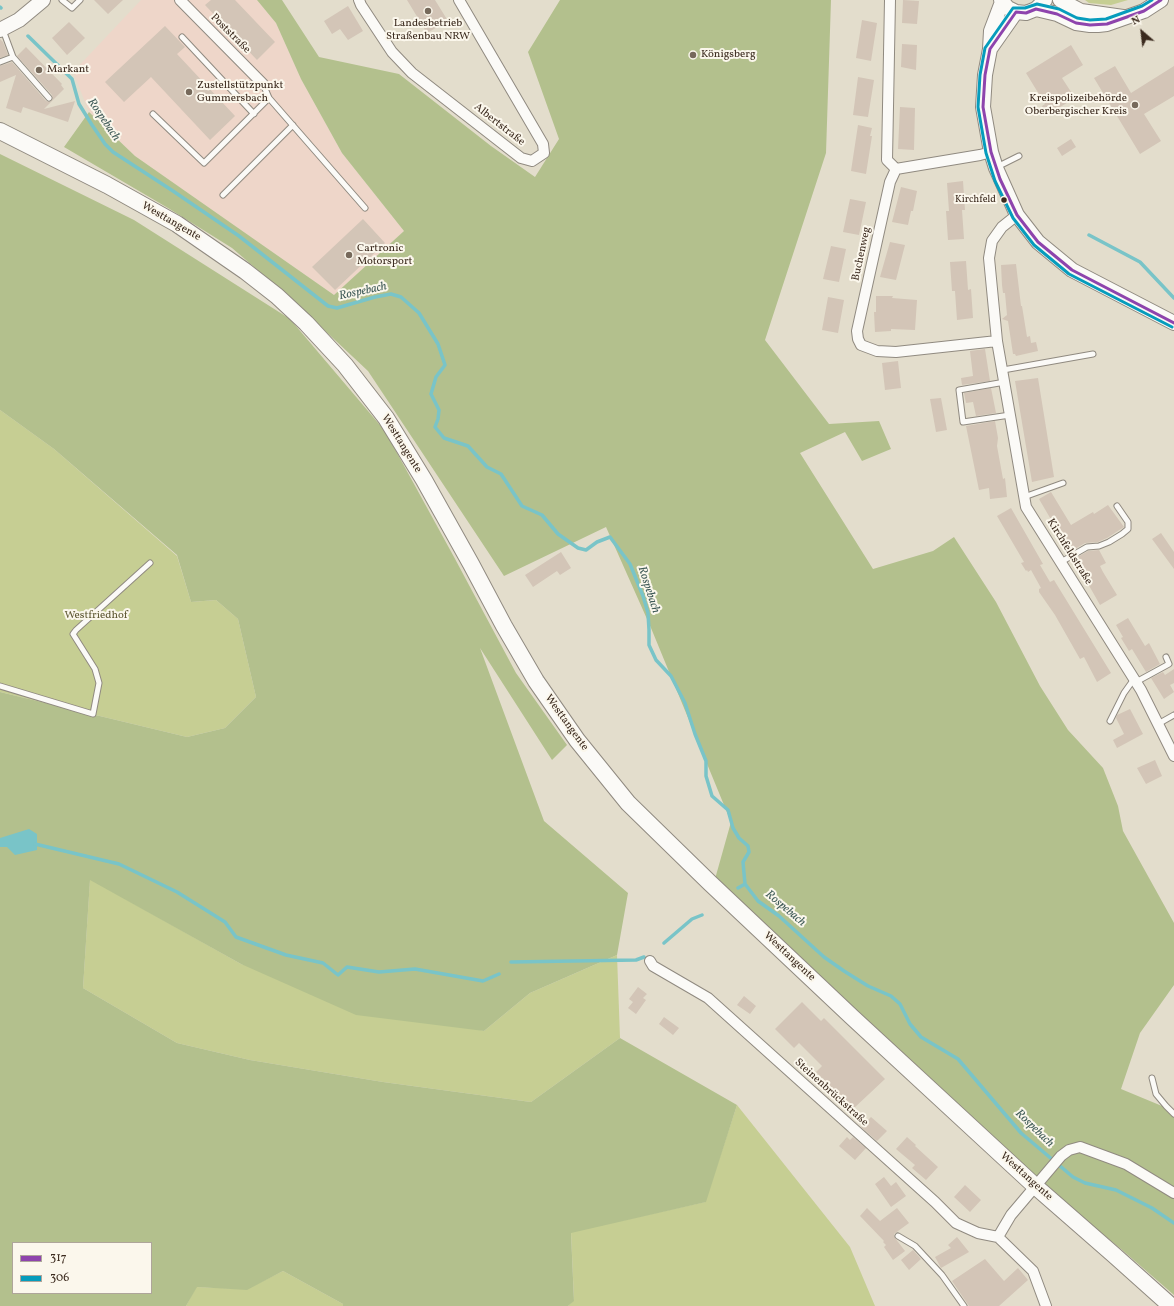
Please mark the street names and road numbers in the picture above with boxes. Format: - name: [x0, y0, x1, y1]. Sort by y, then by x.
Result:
- street label: Poststraße: [207, 11, 253, 57]
- street label: Albertstraße: [471, 101, 527, 149]
- street label: Westtangente: [139, 200, 203, 244]
- street label: Buchenweg: [850, 226, 874, 282]
- street label: Westtangente: [378, 412, 424, 476]
- street label: Kirchfeldstraße: [1043, 516, 1095, 588]
- street label: Westtangente: [541, 692, 591, 754]
- street label: Westtangente: [760, 930, 818, 984]
- street label: Steinenbrückstraße: [791, 1056, 871, 1130]
- street label: Westtangente: [997, 1150, 1055, 1204]

